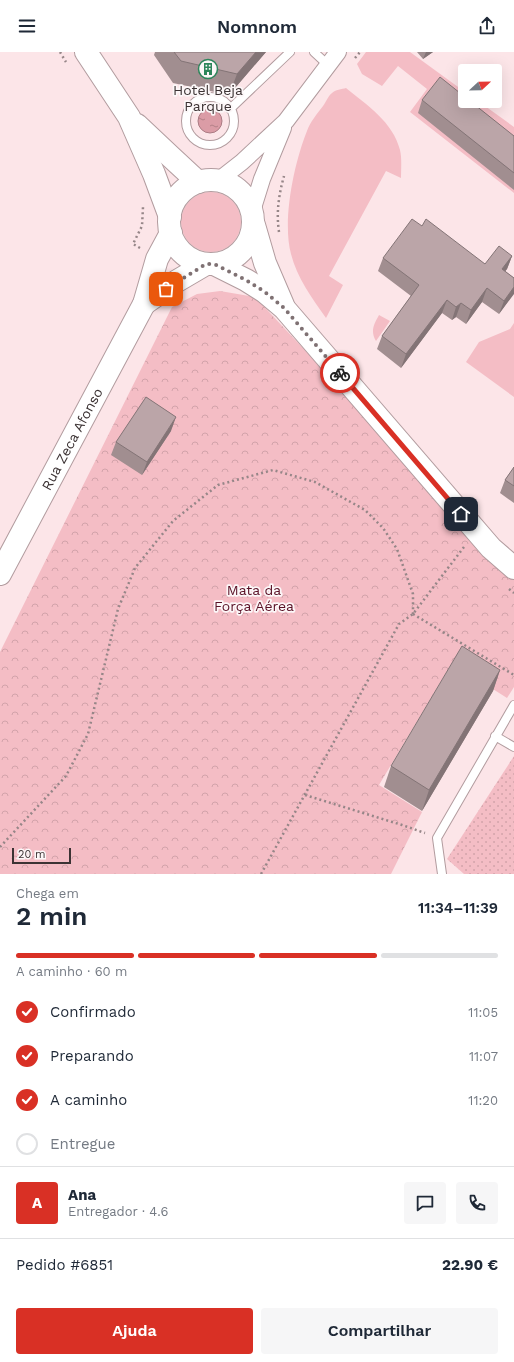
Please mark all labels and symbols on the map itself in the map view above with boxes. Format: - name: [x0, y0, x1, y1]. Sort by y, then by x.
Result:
- building icon: Hotel Beja Parque: [197, 58, 219, 80]
- north arrow: [458, 64, 502, 108]
- place label: Hotel Beja Parque: [173, 82, 243, 114]
- pin: [149, 272, 183, 306]
- courier: [320, 353, 360, 393]
- street label: Rua Zeca Afonso: [38, 385, 106, 493]
- pin: [444, 497, 478, 531]
- park label: Mata da Força Aérea: [214, 582, 294, 614]
- scale bar: [12, 846, 71, 865]

